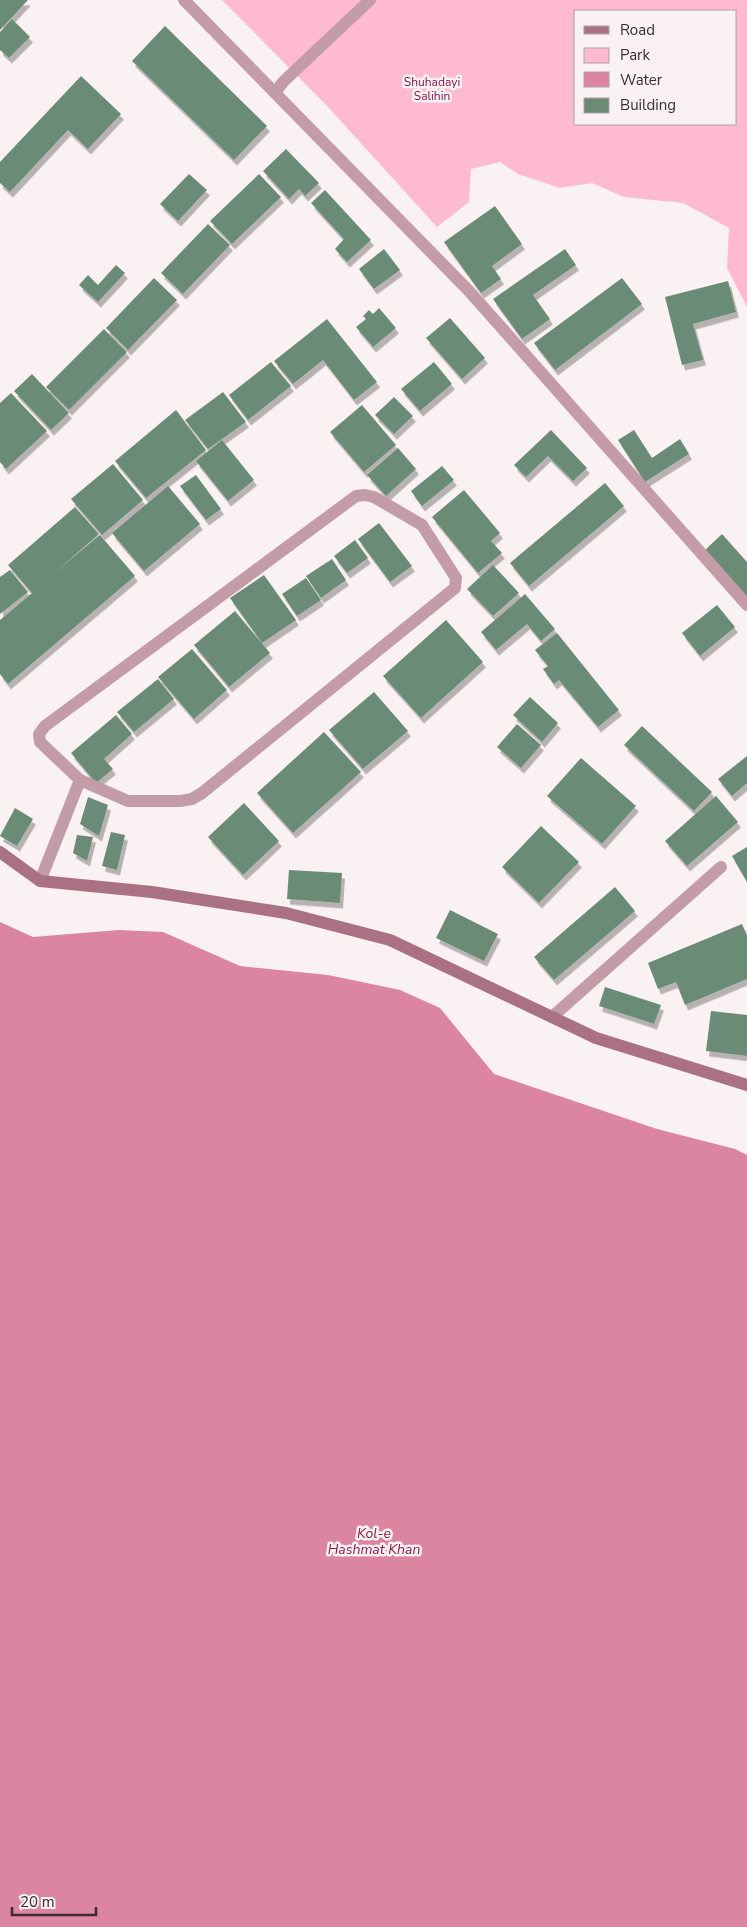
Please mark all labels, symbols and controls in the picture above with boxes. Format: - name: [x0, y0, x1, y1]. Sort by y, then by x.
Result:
- legend: [574, 10, 737, 125]
- text: Road: [620, 20, 655, 40]
- text: Park: [620, 45, 650, 65]
- text: Water: [620, 70, 663, 90]
- park label: Shuhadayi Salihin: [404, 74, 460, 104]
- text: Building: [620, 95, 676, 115]
- water label: Kol-e Hashmat Khan: [328, 1524, 420, 1559]
- scale bar: [12, 1884, 96, 1916]
- text: 20 m: [20, 1892, 55, 1912]

